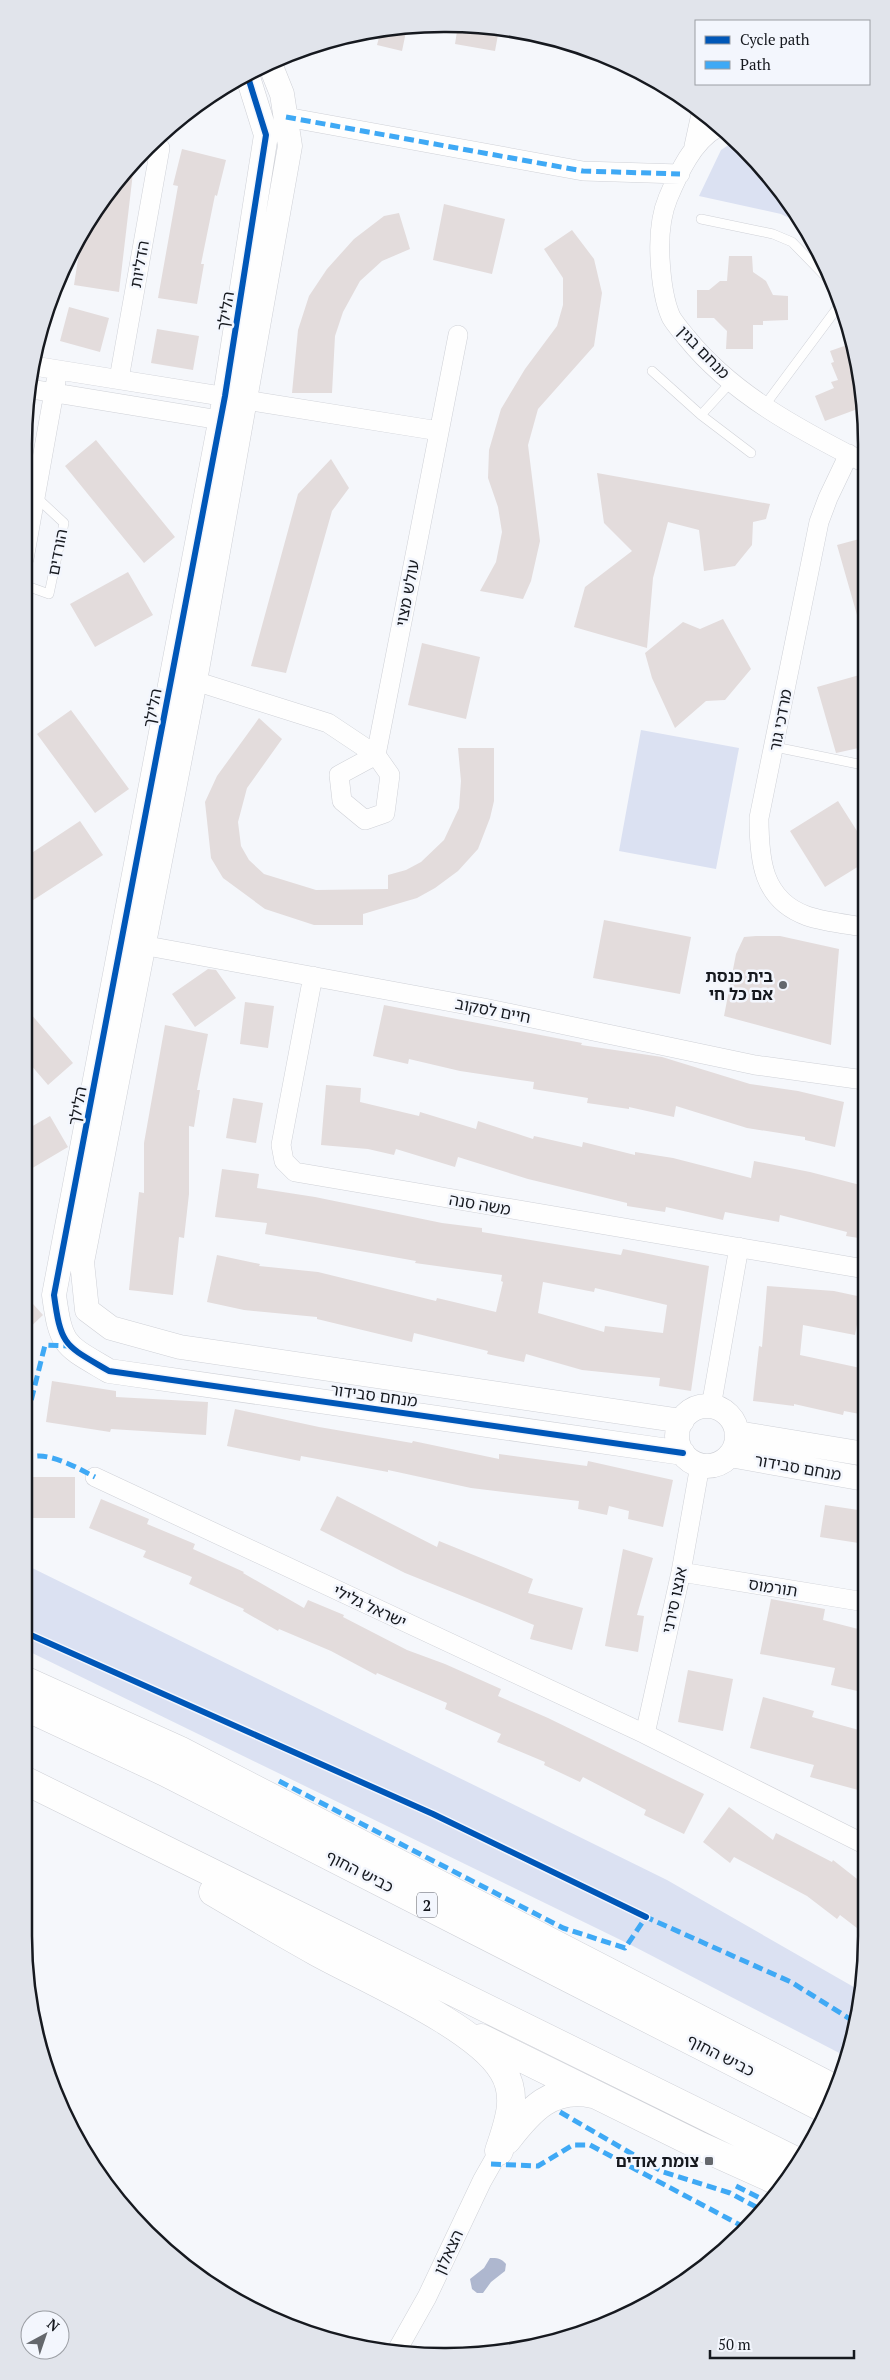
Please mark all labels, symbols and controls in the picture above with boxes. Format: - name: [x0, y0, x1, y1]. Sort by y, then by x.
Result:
- legend: [695, 20, 870, 85]
- text: Cycle path: [740, 29, 810, 49]
- text: Path: [740, 54, 771, 74]
- street label: הדליות: [124, 239, 154, 289]
- street label: הלילך: [211, 290, 239, 332]
- street label: מנחם בגין: [673, 320, 735, 384]
- street label: הורדים: [42, 527, 72, 577]
- street label: עולש מצוי: [390, 558, 424, 628]
- street label: הלילך: [137, 686, 167, 730]
- street label: מרדכי גור: [763, 687, 797, 753]
- place label: בית כנסת אם כל חי: [705, 965, 773, 1005]
- marker: בית כנסת אם כל חי: [777, 979, 789, 991]
- street label: חיים לסקוב: [453, 992, 533, 1028]
- street label: הלילך: [62, 1084, 92, 1128]
- street label: משה סנה: [447, 1188, 513, 1220]
- street label: מנחם סבידור: [329, 1378, 419, 1412]
- street label: מנחם סבידור: [753, 1449, 843, 1485]
- street label: אנצו סירני: [656, 1565, 692, 1635]
- street label: תורמוס: [747, 1572, 799, 1602]
- street label: ישראל גלילי: [330, 1579, 410, 1633]
- street label: כביש החוף: [322, 1845, 398, 1897]
- road number: 2: [417, 1892, 437, 1918]
- street label: כביש החוף: [683, 2029, 759, 2081]
- place label: צומת אודים: [616, 2150, 699, 2172]
- marker: צומת אודים: [703, 2155, 715, 2167]
- street label: הצאלון: [428, 2226, 468, 2278]
- north arrow: [20, 2310, 70, 2360]
- text: N: [44, 2314, 64, 2336]
- scale bar: [710, 2328, 854, 2360]
- text: 50 m: [718, 2334, 751, 2354]

